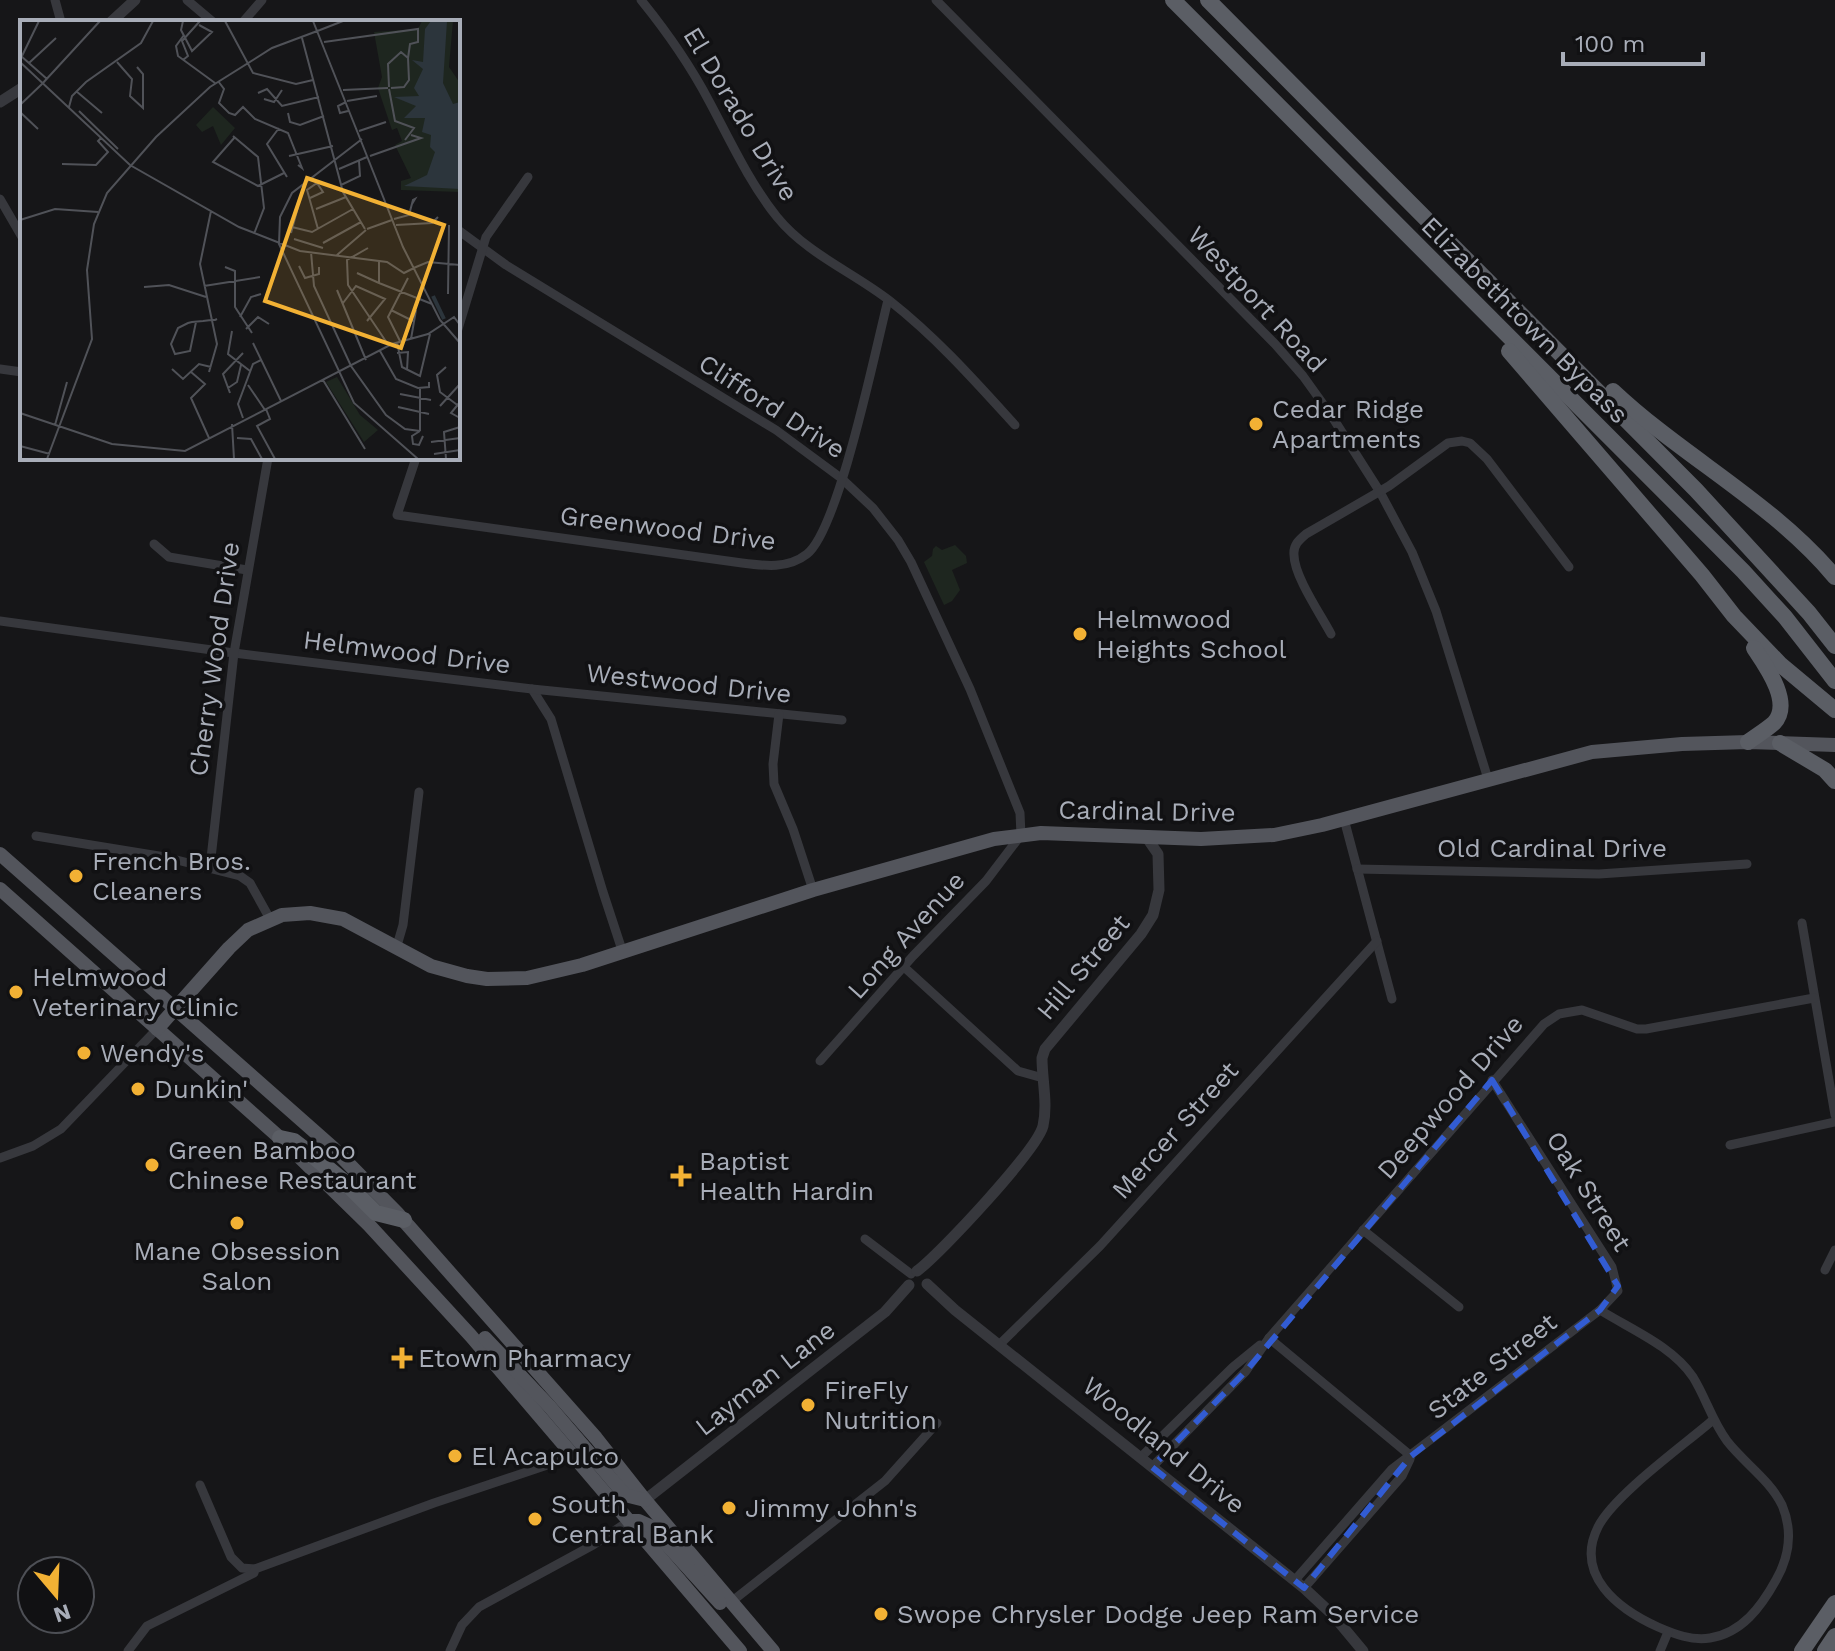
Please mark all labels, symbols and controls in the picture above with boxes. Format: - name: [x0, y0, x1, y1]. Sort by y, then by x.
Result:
- scale bar: [1563, 16, 1703, 66]
- inset map: [20, 20, 460, 460]
- street label: El Dorado Drive: [677, 22, 805, 206]
- text: 100 m: [1575, 30, 1645, 58]
- street label: Elizabethtown Bypass: [1416, 211, 1634, 429]
- street label: Westport Road: [1182, 220, 1332, 378]
- street label: Clifford Drive: [693, 348, 851, 464]
- place label: Cedar Ridge Apartments: [1272, 394, 1424, 454]
- marker: Cedar Ridge Apartments: [1247, 415, 1265, 433]
- street label: Greenwood Drive: [558, 500, 778, 556]
- street label: Cherry Wood Drive: [183, 540, 245, 778]
- place label: Helmwood Heights School: [1096, 604, 1287, 664]
- street label: Helmwood Drive: [302, 624, 512, 680]
- marker: Helmwood Heights School: [1071, 625, 1089, 643]
- street label: Westwood Drive: [585, 657, 793, 709]
- street label: Cardinal Drive: [1058, 794, 1236, 828]
- street label: Old Cardinal Drive: [1437, 833, 1667, 863]
- place label: French Bros. Cleaners: [92, 846, 251, 906]
- street label: Long Avenue: [841, 865, 971, 1005]
- marker: French Bros. Cleaners: [67, 867, 85, 885]
- street label: Hill Street: [1030, 908, 1136, 1026]
- place label: Helmwood Veterinary Clinic: [32, 962, 239, 1022]
- marker: Helmwood Veterinary Clinic: [7, 983, 25, 1001]
- street label: Deepwood Drive: [1371, 1009, 1529, 1185]
- place label: Wendy's: [100, 1038, 204, 1068]
- marker: Wendy's: [75, 1044, 93, 1062]
- street label: Mercer Street: [1106, 1055, 1244, 1205]
- place label: Dunkin': [154, 1074, 248, 1104]
- marker: Dunkin': [129, 1080, 147, 1098]
- street label: Oak Street: [1540, 1126, 1638, 1256]
- place label: Green Bamboo Chinese Restaurant: [168, 1135, 417, 1195]
- place label: Baptist Health Hardin: [699, 1146, 874, 1206]
- marker: Green Bamboo Chinese Restaurant: [143, 1156, 161, 1174]
- marker: Baptist Health Hardin: [670, 1165, 692, 1187]
- marker: Mane Obsession Salon: [228, 1214, 246, 1232]
- place label: Mane Obsession Salon: [133, 1236, 341, 1296]
- street label: State Street: [1422, 1306, 1562, 1425]
- street label: Layman Lane: [689, 1314, 841, 1442]
- place label: Etown Pharmacy: [418, 1343, 632, 1373]
- marker: Etown Pharmacy: [393, 1349, 411, 1367]
- street label: Woodland Drive: [1077, 1370, 1251, 1520]
- place label: FireFly Nutrition: [824, 1375, 937, 1435]
- marker: FireFly Nutrition: [799, 1396, 817, 1414]
- place label: El Acapulco: [471, 1441, 619, 1471]
- marker: El Acapulco: [446, 1447, 464, 1465]
- place label: South Central Bank: [551, 1489, 714, 1549]
- place label: Jimmy John's: [745, 1493, 918, 1523]
- marker: Jimmy John's: [720, 1499, 738, 1517]
- marker: South Central Bank: [526, 1510, 544, 1528]
- north arrow: [16, 1555, 96, 1635]
- text: N: [51, 1599, 74, 1628]
- place label: Swope Chrysler Dodge Jeep Ram Service: [897, 1599, 1419, 1629]
- marker: Swope Chrysler Dodge Jeep Ram Service: [872, 1605, 890, 1623]

